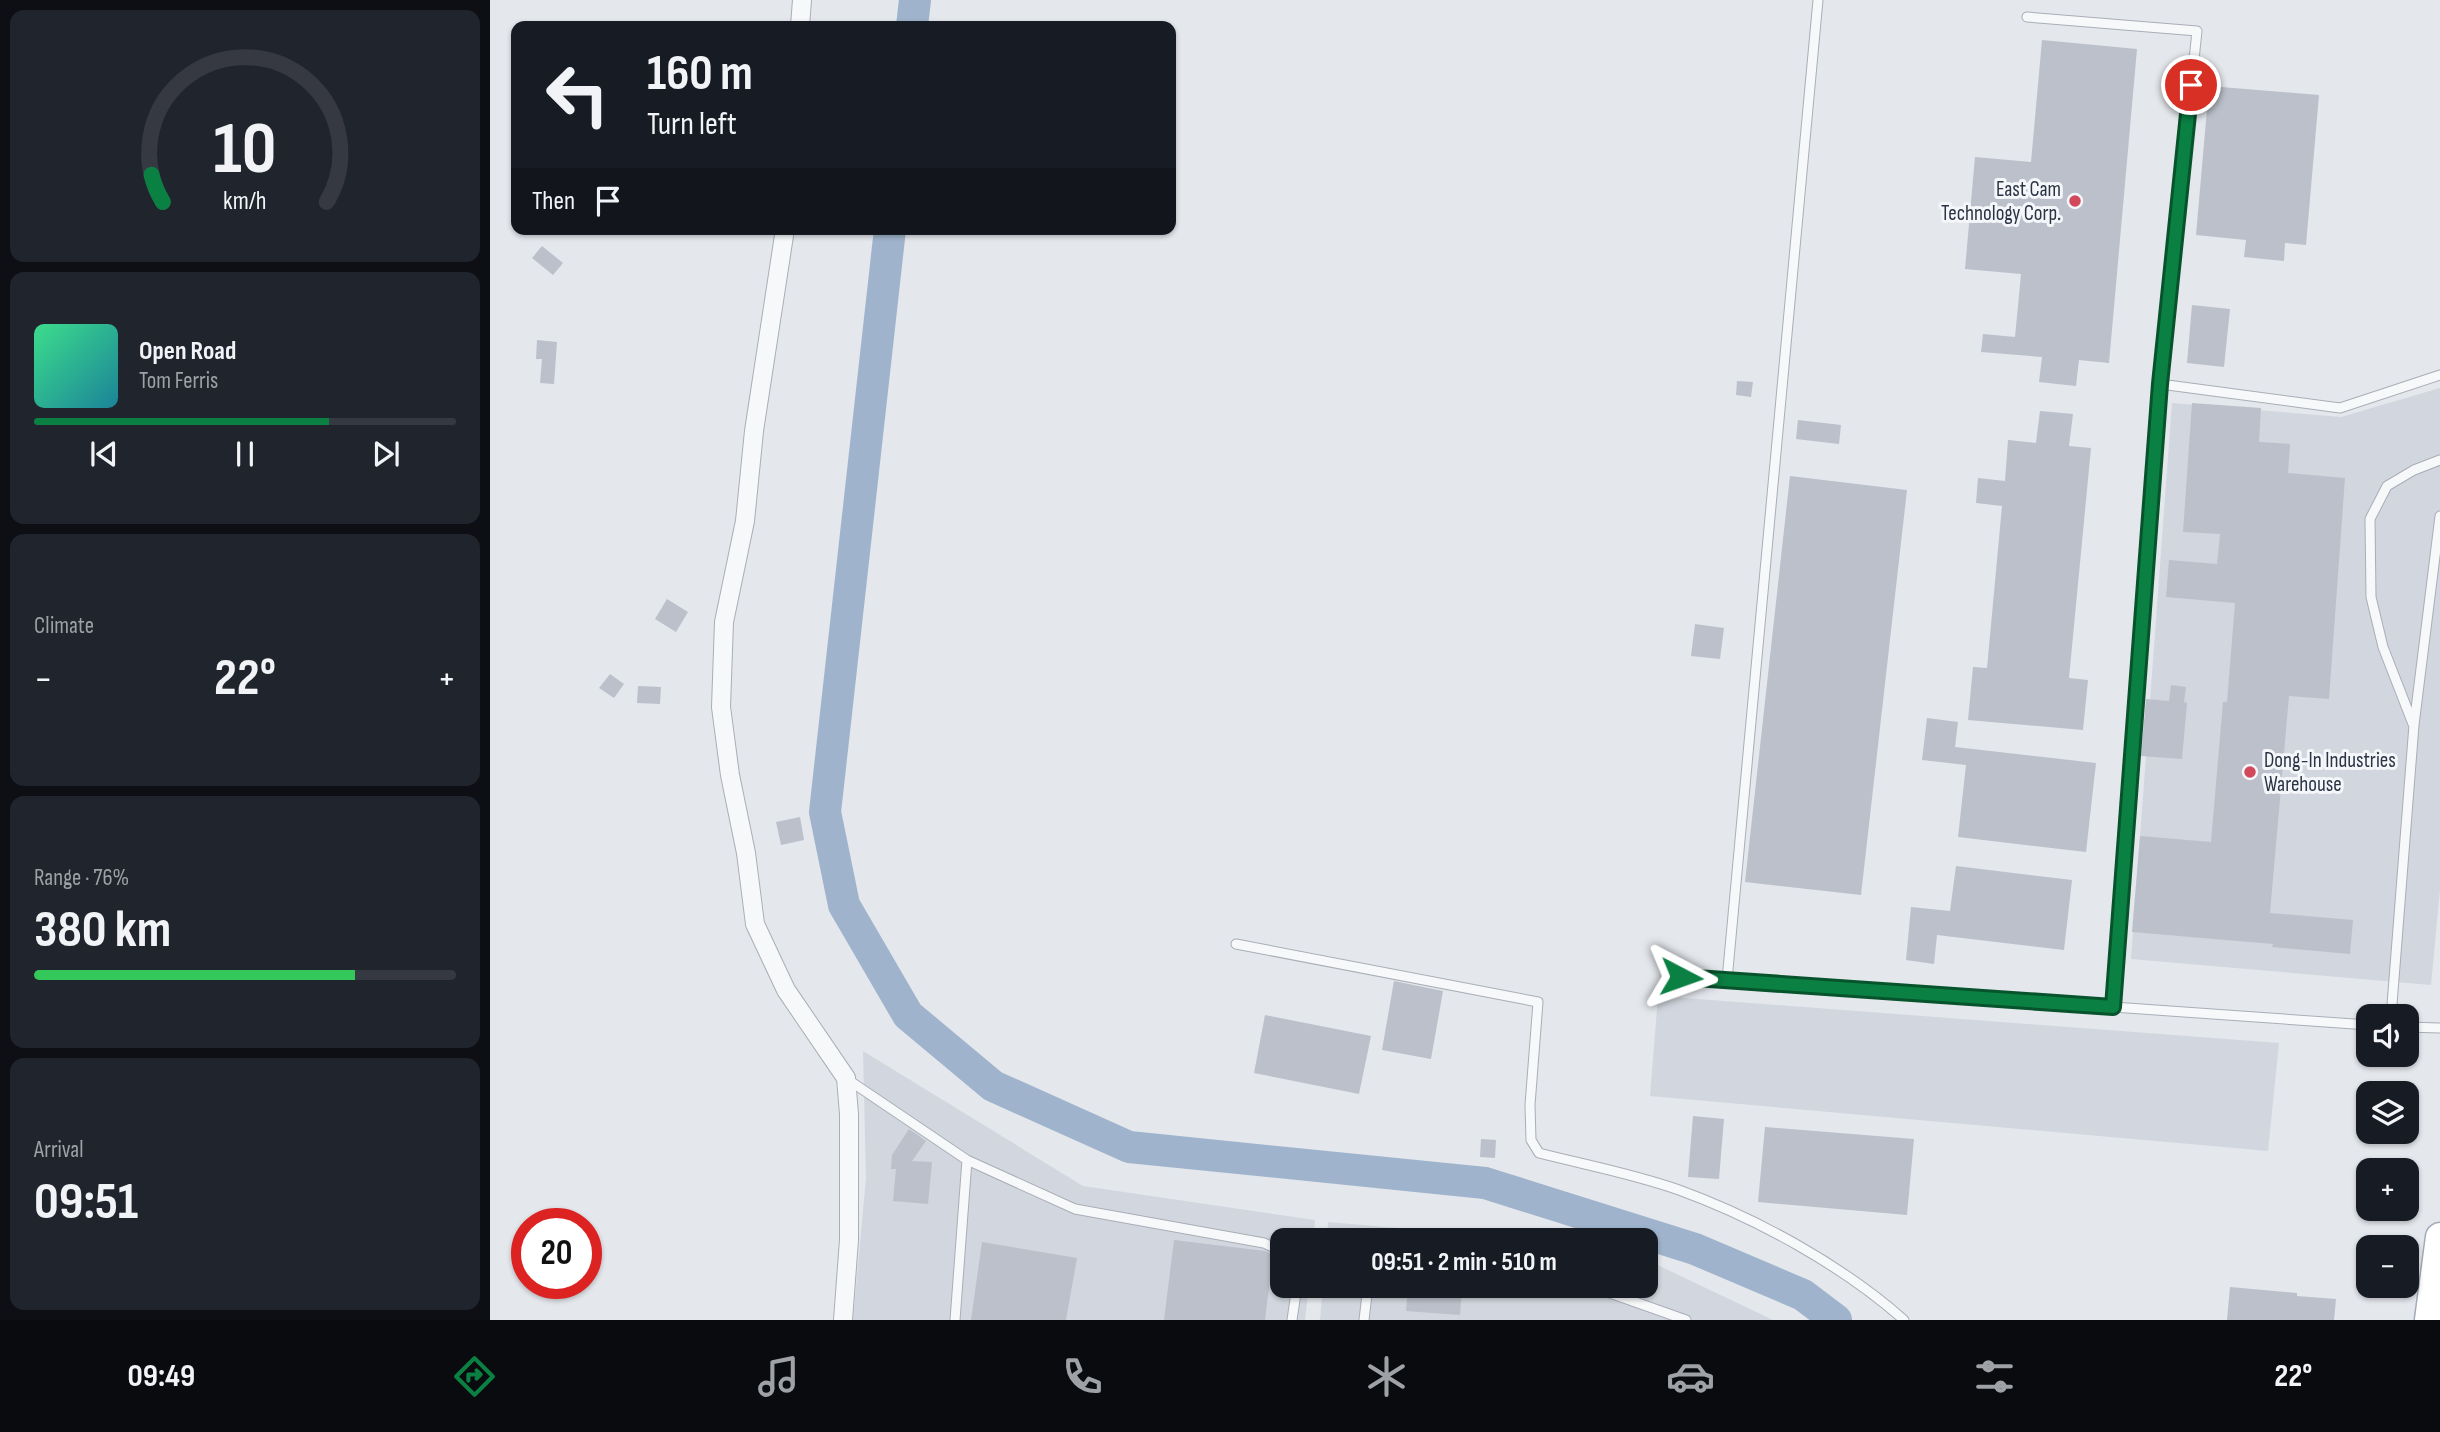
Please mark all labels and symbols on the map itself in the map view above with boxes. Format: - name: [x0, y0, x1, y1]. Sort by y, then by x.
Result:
- pin: [2161, 55, 2221, 115]
- place label: East Cam Technology Corp.: [1941, 177, 2061, 226]
- marker: East Cam Technology Corp.: [2067, 193, 2083, 209]
- place label: Dong-In Industries Warehouse: [2264, 748, 2396, 797]
- marker: Dong-In Industries Warehouse: [2242, 764, 2258, 780]
- position arrow: [1644, 940, 1718, 1014]
- speed limit sign: 20: [511, 1208, 602, 1299]

